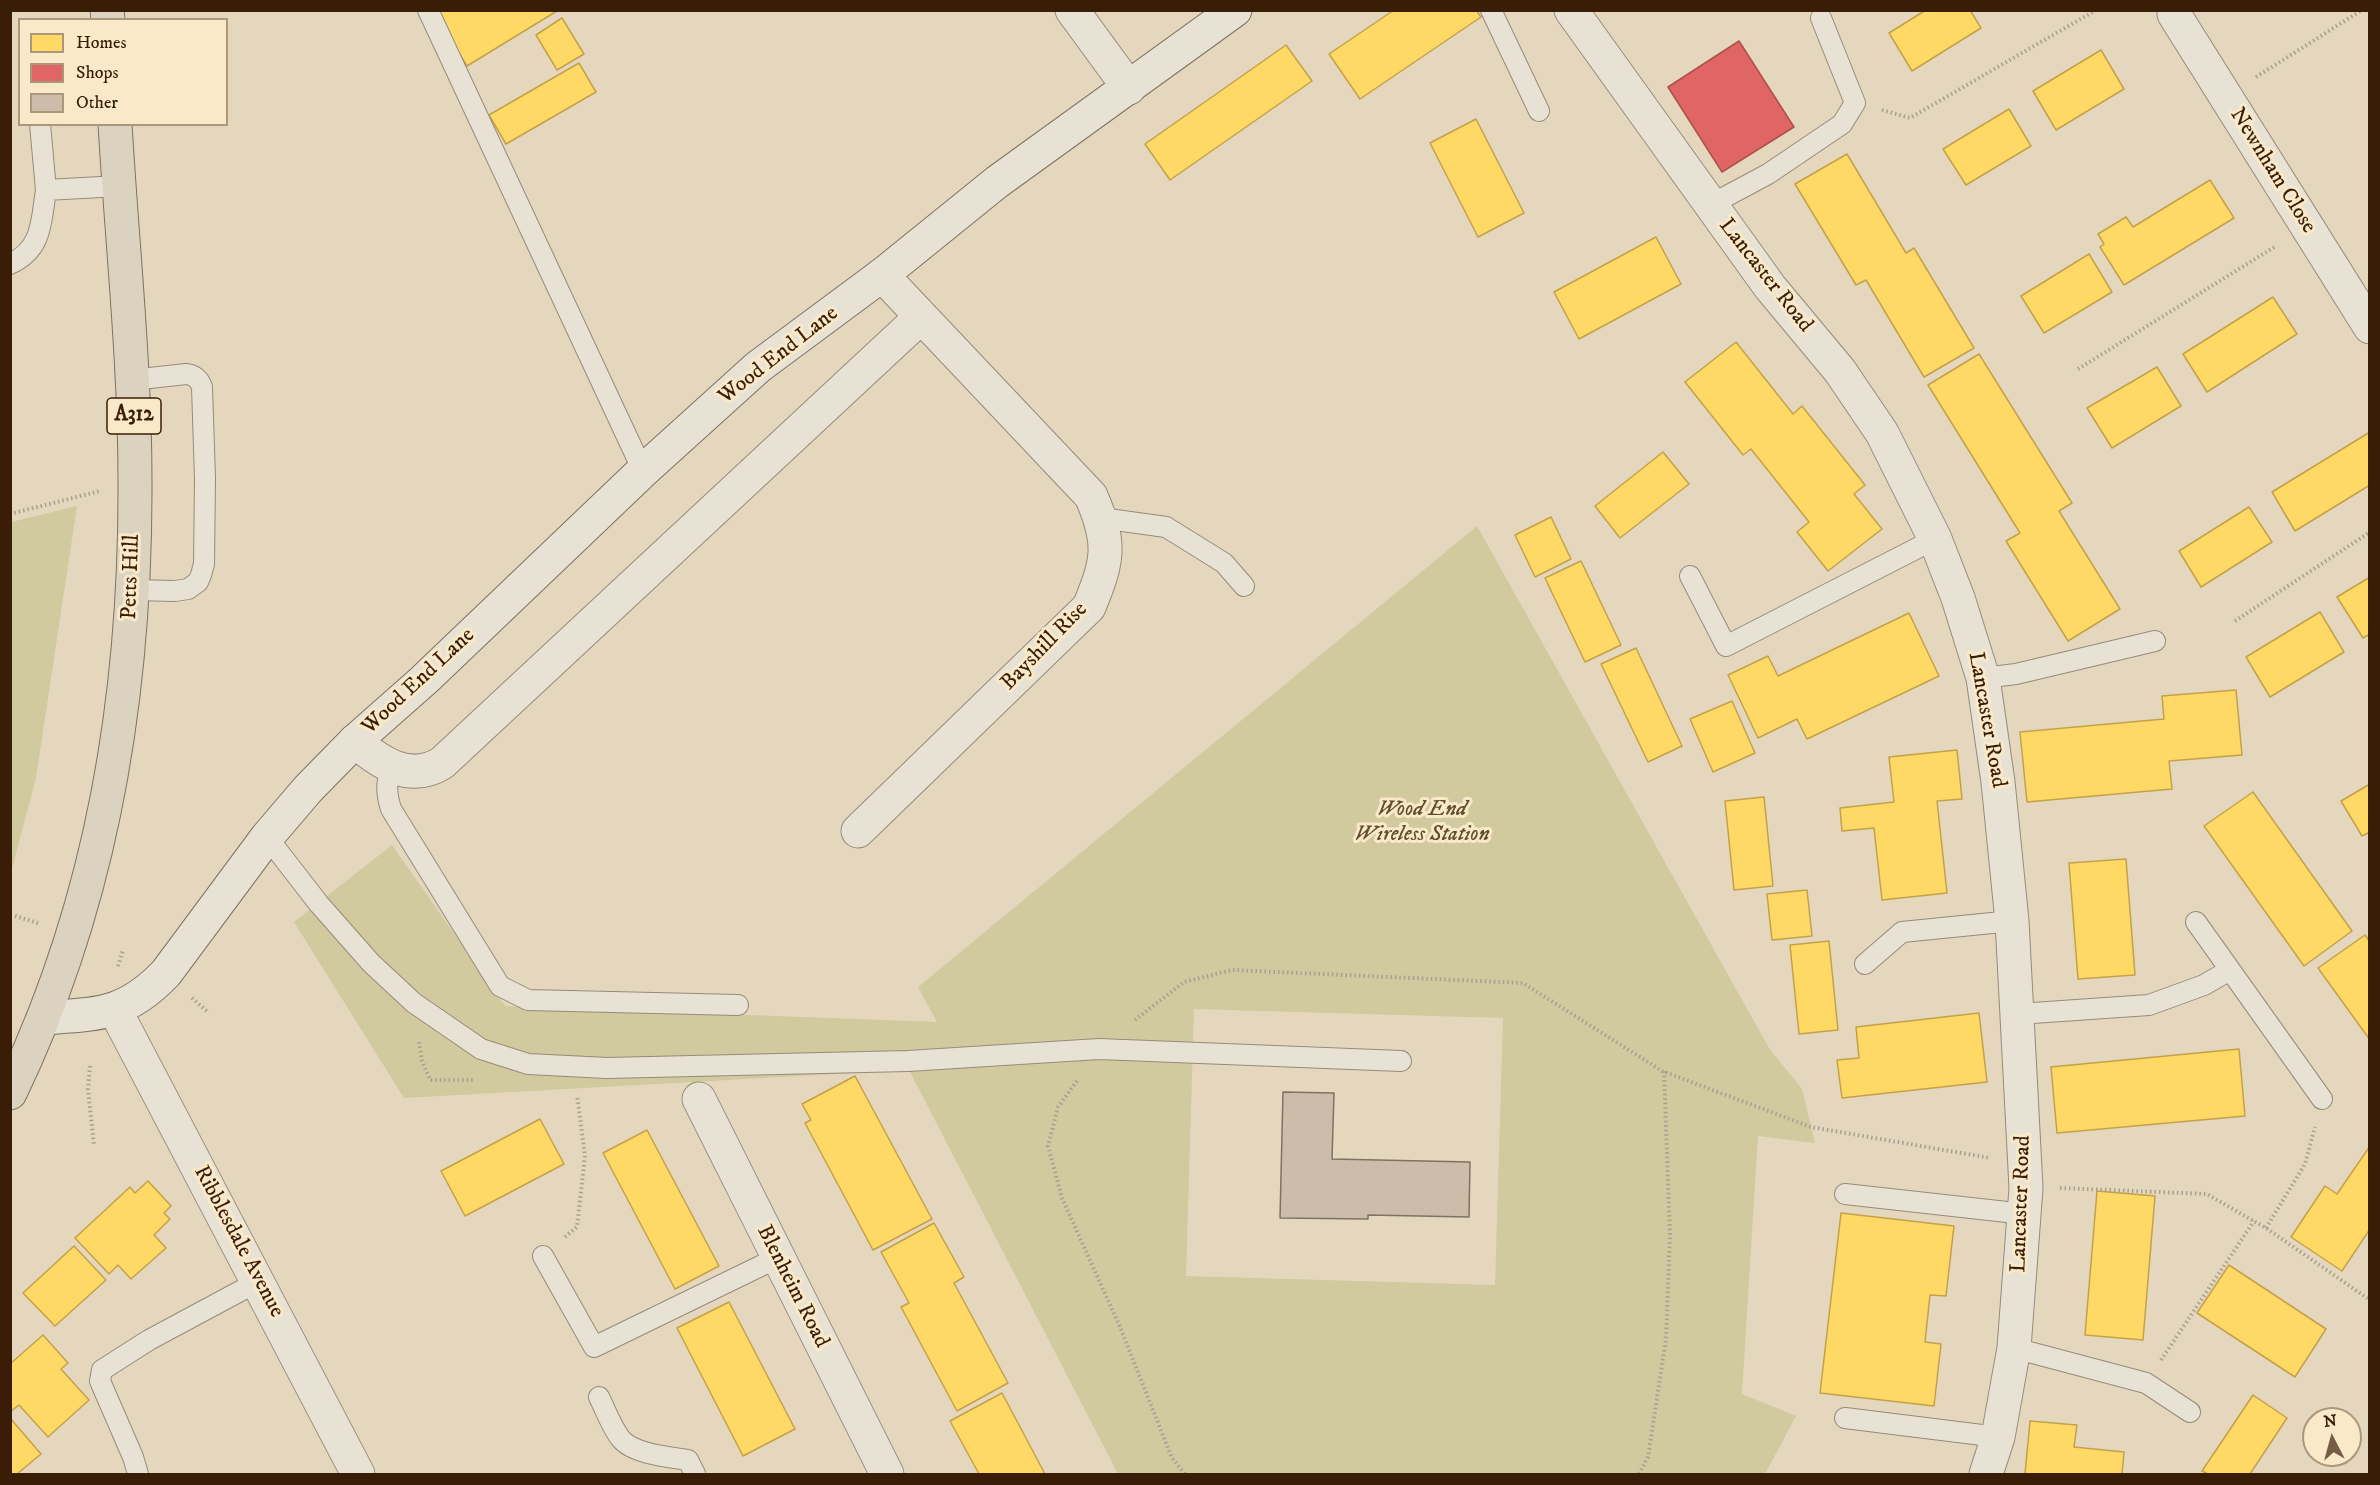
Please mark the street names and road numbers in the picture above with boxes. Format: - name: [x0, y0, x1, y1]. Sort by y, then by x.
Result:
- street label: Newnham Close: [2223, 103, 2321, 239]
- street label: Lancaster Road: [1712, 214, 1818, 338]
- street label: Wood End Lane: [714, 301, 844, 411]
- road number: A312: [107, 398, 161, 434]
- street label: Petts Hill: [117, 534, 147, 620]
- street label: Bayshill Rise: [996, 597, 1094, 697]
- street label: Wood End Lane: [357, 623, 481, 741]
- street label: Lancaster Road: [1961, 650, 2011, 790]
- street label: Lancaster Road: [2006, 1135, 2038, 1273]
- street label: Ribblesdale Avenue: [187, 1162, 289, 1322]
- street label: Blenheim Road: [750, 1221, 834, 1353]

